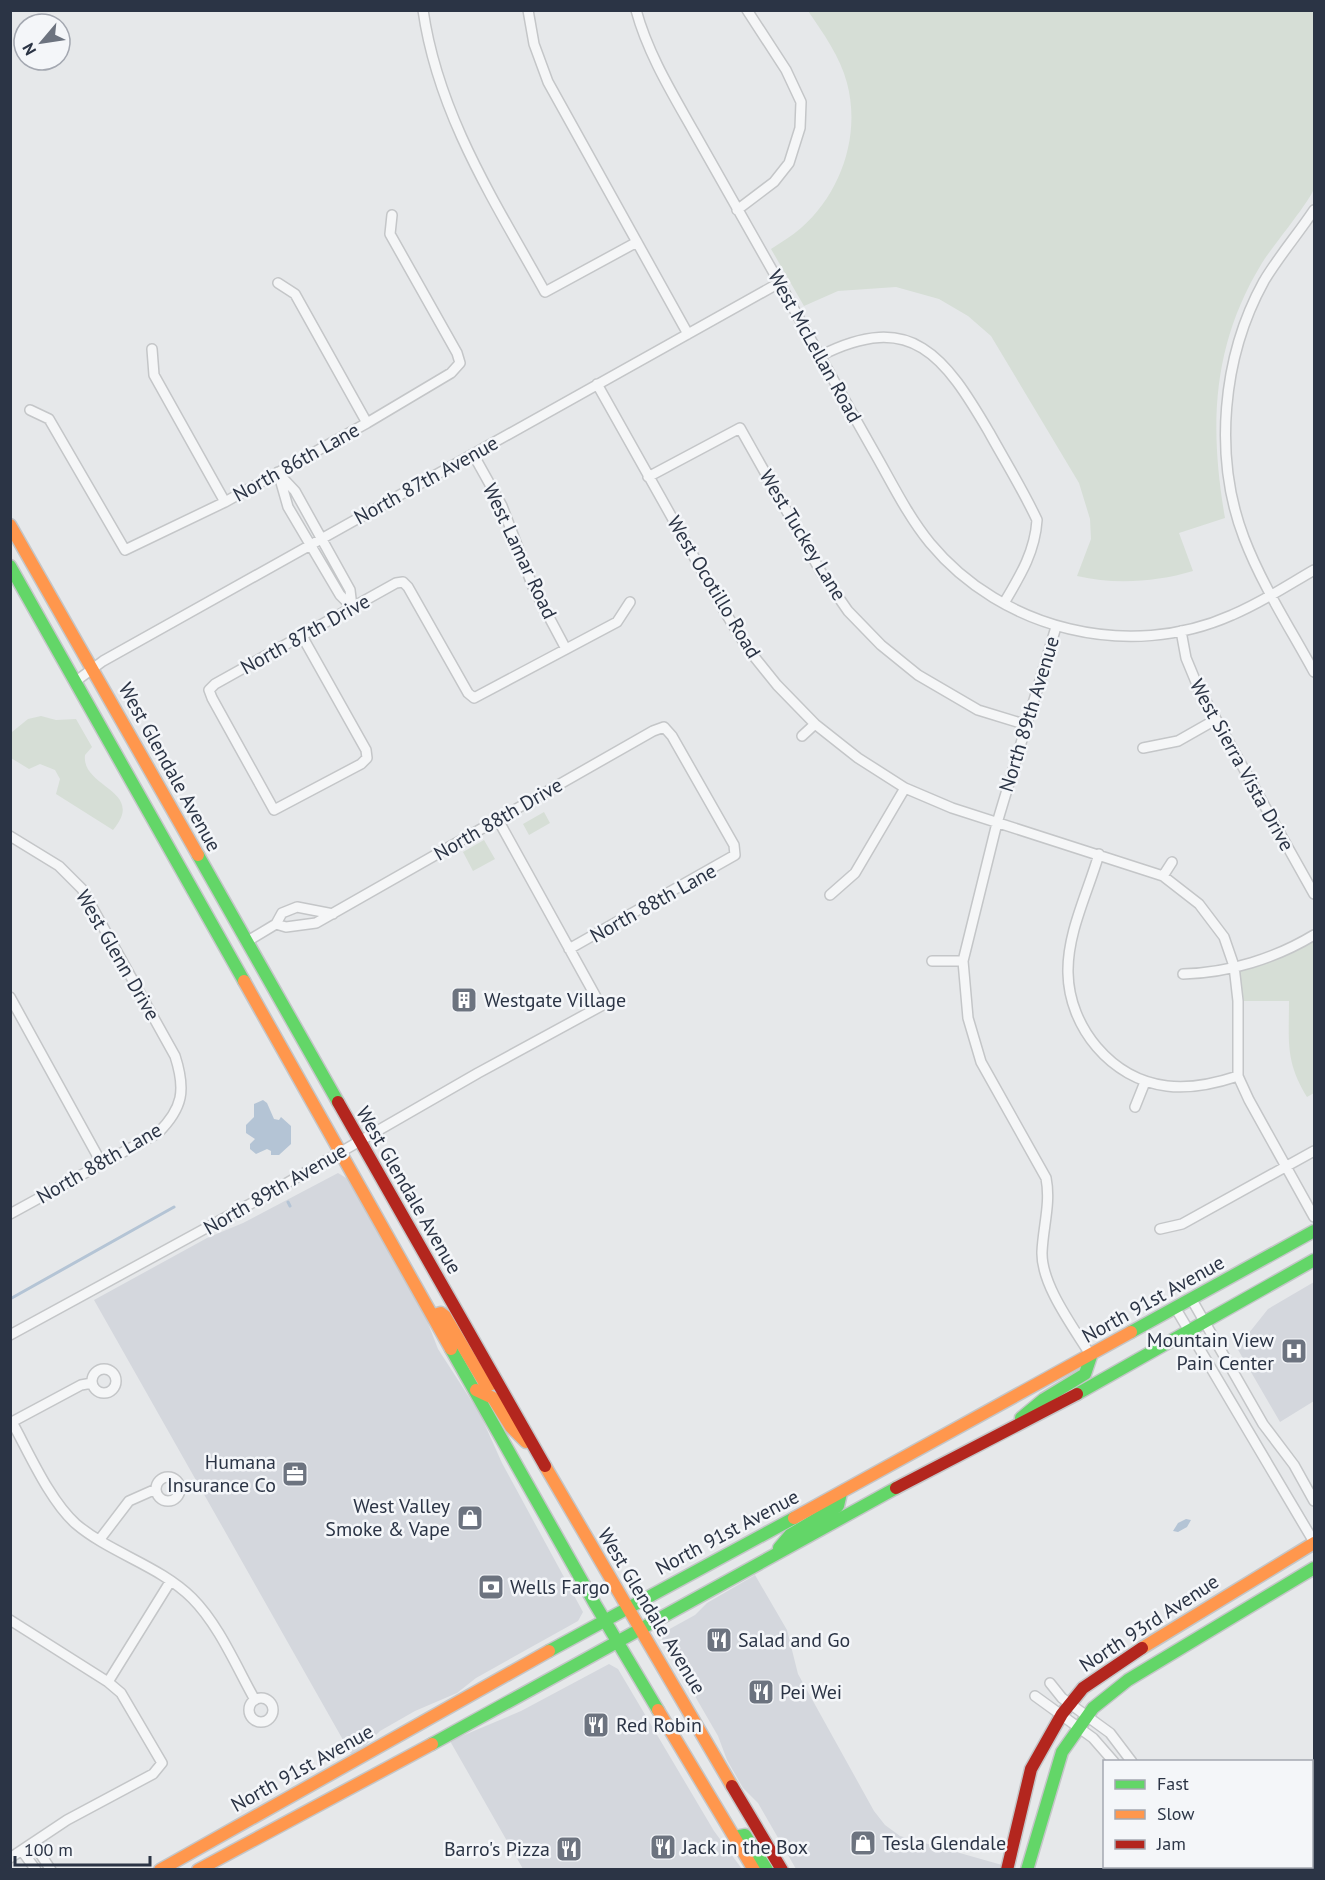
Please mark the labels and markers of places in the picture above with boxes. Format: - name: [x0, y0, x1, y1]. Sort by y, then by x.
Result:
- building icon: Westgate Village: [449, 985, 479, 1015]
- place label: Westgate Village: [484, 987, 626, 1013]
- place label: Mountain View Pain Center: [1147, 1327, 1274, 1376]
- hospital icon: Mountain View Pain Center: [1279, 1336, 1309, 1366]
- place label: Humana Insurance Co: [167, 1449, 276, 1498]
- office icon: Humana Insurance Co: [280, 1459, 310, 1489]
- place label: West Valley Smoke & Vape: [325, 1493, 451, 1542]
- shop icon: West Valley Smoke & Vape: [455, 1503, 485, 1533]
- bank icon: Wells Fargo: [476, 1572, 506, 1602]
- place label: Wells Fargo: [510, 1574, 610, 1600]
- restaurant icon: Salad and Go: [704, 1625, 734, 1655]
- place label: Salad and Go: [738, 1627, 850, 1653]
- restaurant icon: Pei Wei: [746, 1677, 776, 1707]
- place label: Pei Wei: [780, 1679, 842, 1705]
- restaurant icon: Red Robin: [581, 1710, 611, 1740]
- place label: Red Robin: [616, 1712, 702, 1738]
- shop icon: Tesla Glendale: [848, 1828, 878, 1858]
- place label: Tesla Glendale: [882, 1830, 1006, 1856]
- restaurant icon: Jack in the Box: [648, 1832, 678, 1862]
- restaurant icon: Barro's Pizza: [554, 1834, 584, 1864]
- place label: Jack in the Box: [681, 1834, 808, 1860]
- place label: Barro's Pizza: [444, 1836, 550, 1862]

